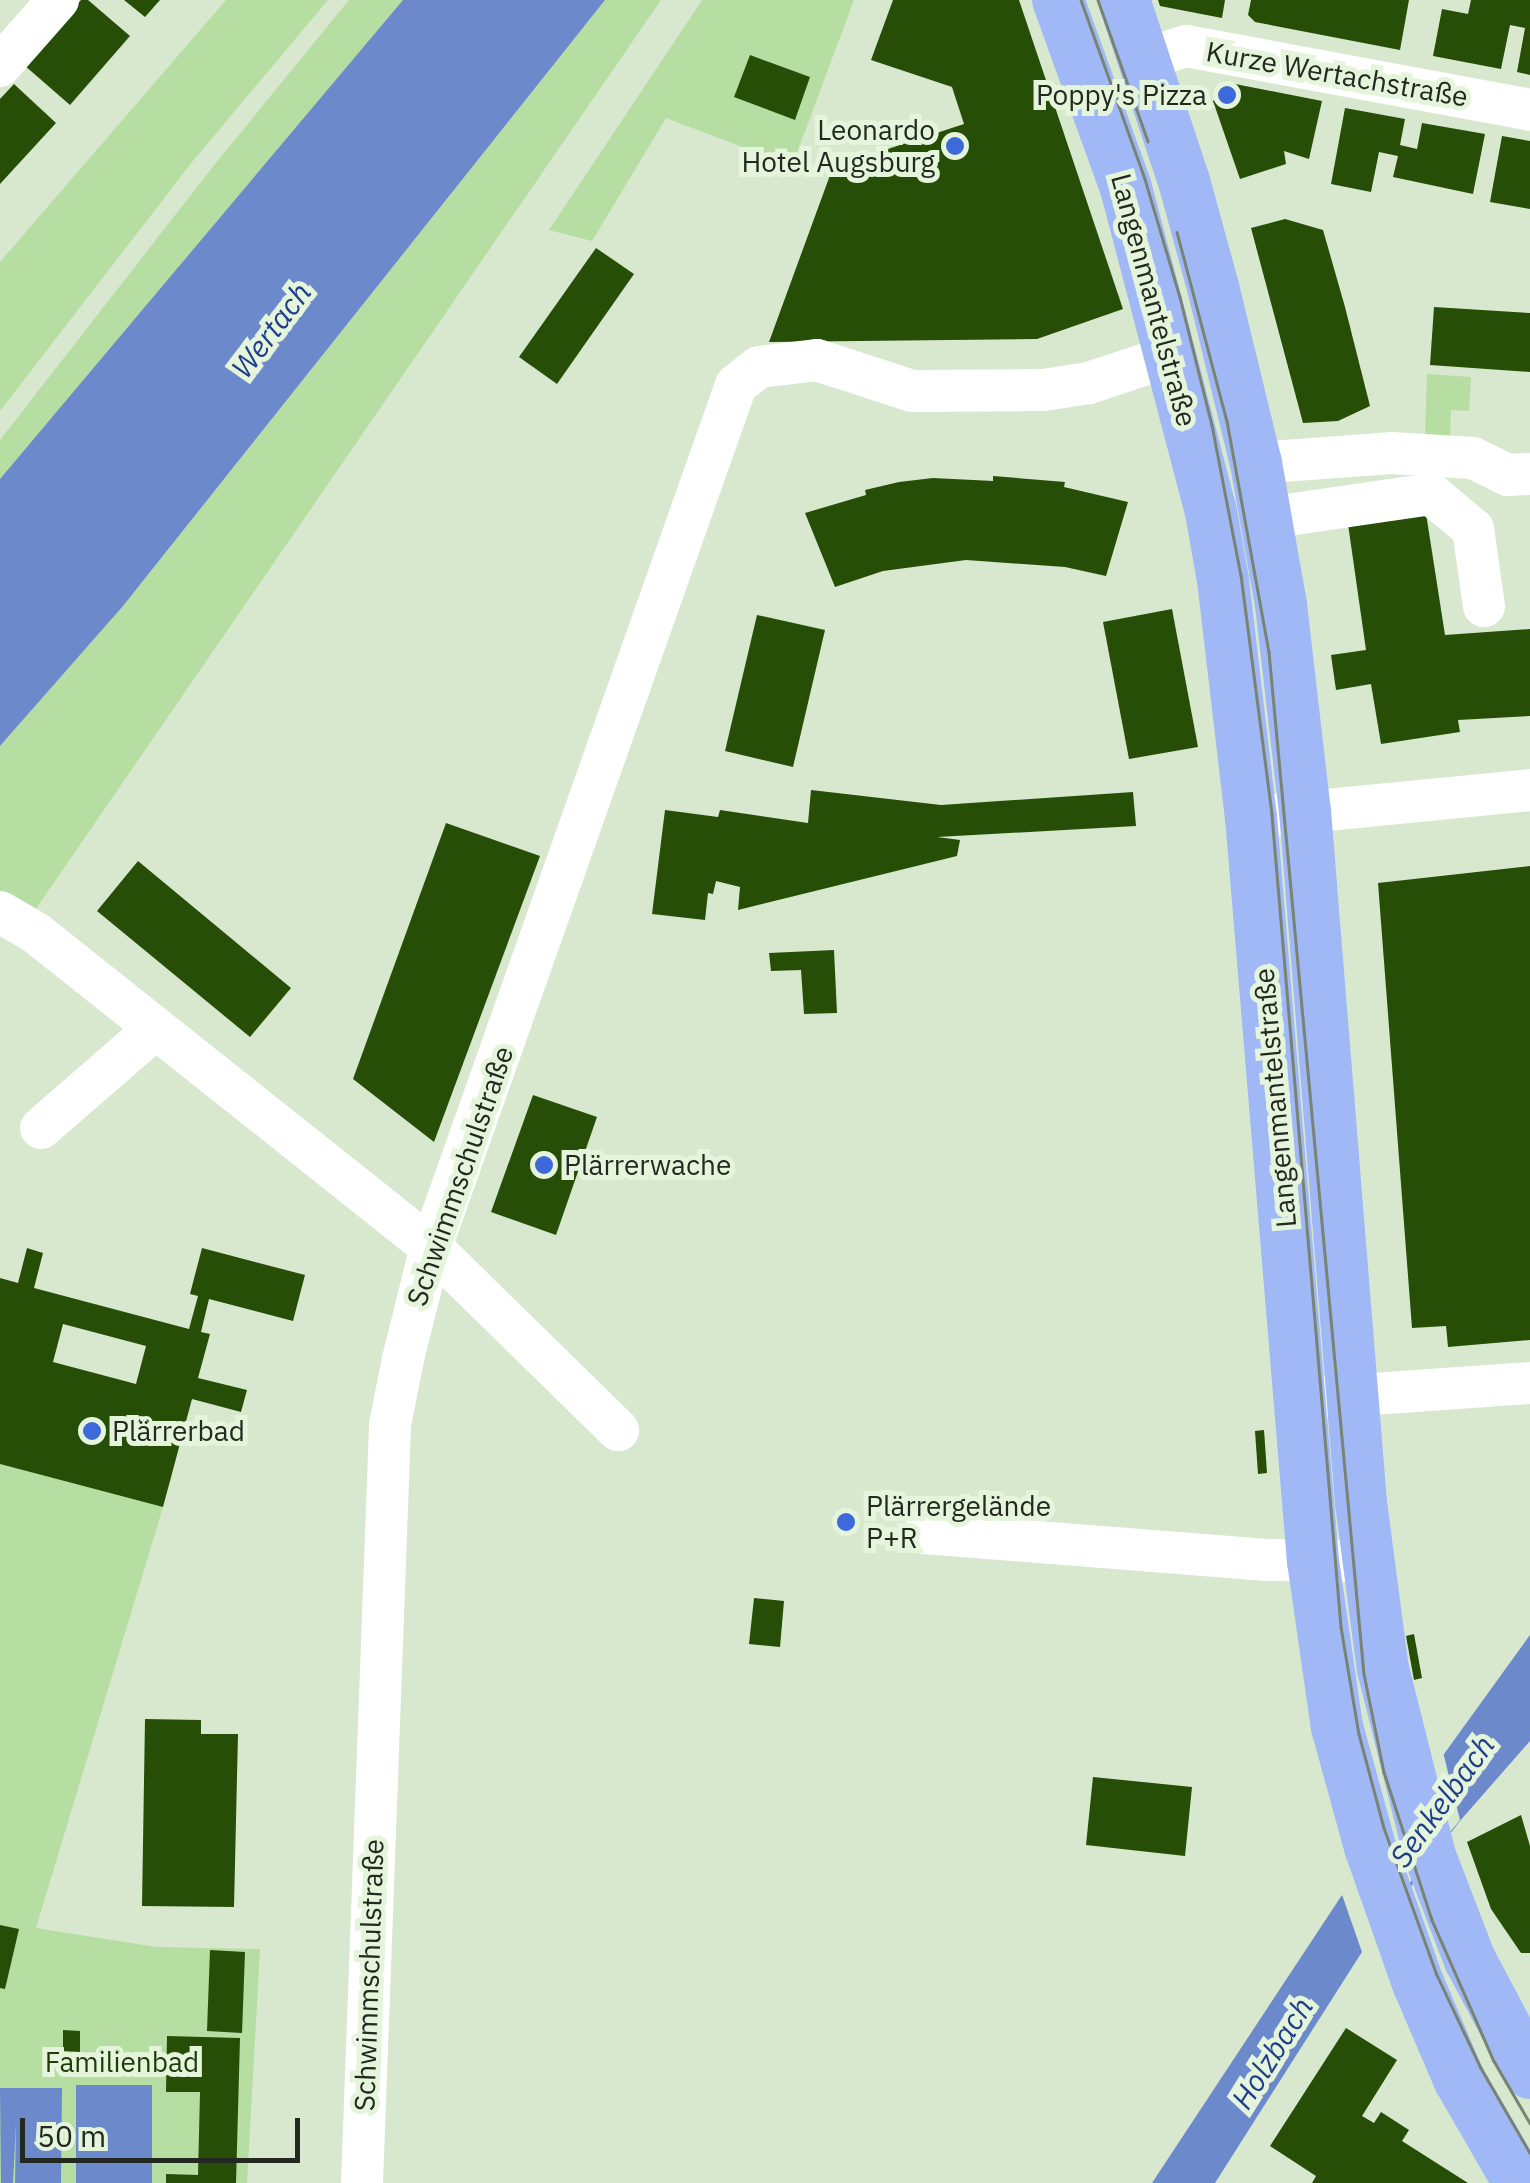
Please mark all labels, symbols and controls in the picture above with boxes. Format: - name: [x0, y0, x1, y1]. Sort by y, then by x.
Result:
- street label: Kurze Wertachstraße: [1204, 34, 1470, 114]
- place label: Poppy's Pizza: [1036, 78, 1207, 112]
- marker: Poppy's Pizza: [1216, 84, 1238, 106]
- place label: Leonardo Hotel Augsburg: [741, 113, 935, 179]
- marker: Leonardo Hotel Augsburg: [944, 135, 966, 157]
- street label: Langenmantelstraße: [1104, 170, 1204, 430]
- water label: Wertach: [223, 275, 319, 385]
- street label: Langenmantelstraße: [1247, 967, 1303, 1229]
- street label: Schwimmschulstraße: [400, 1042, 520, 1310]
- place label: Plärrerwache: [564, 1148, 731, 1182]
- marker: Plärrerwache: [533, 1154, 555, 1176]
- place label: Plärrerbad: [112, 1414, 245, 1448]
- marker: Plärrerbad: [81, 1420, 103, 1442]
- place label: Plärrergelände P+R: [866, 1489, 1051, 1555]
- marker: Plärrergelände P+R: [835, 1511, 857, 1533]
- water label: Senkelbach: [1382, 1728, 1502, 1874]
- street label: Schwimmschulstraße: [347, 1838, 391, 2112]
- water label: Holzbach: [1224, 1991, 1320, 2115]
- park label: Familienbad: [45, 2045, 199, 2079]
- scale bar: [25, 2098, 305, 2160]
- text: 50 m: [37, 2116, 106, 2155]

